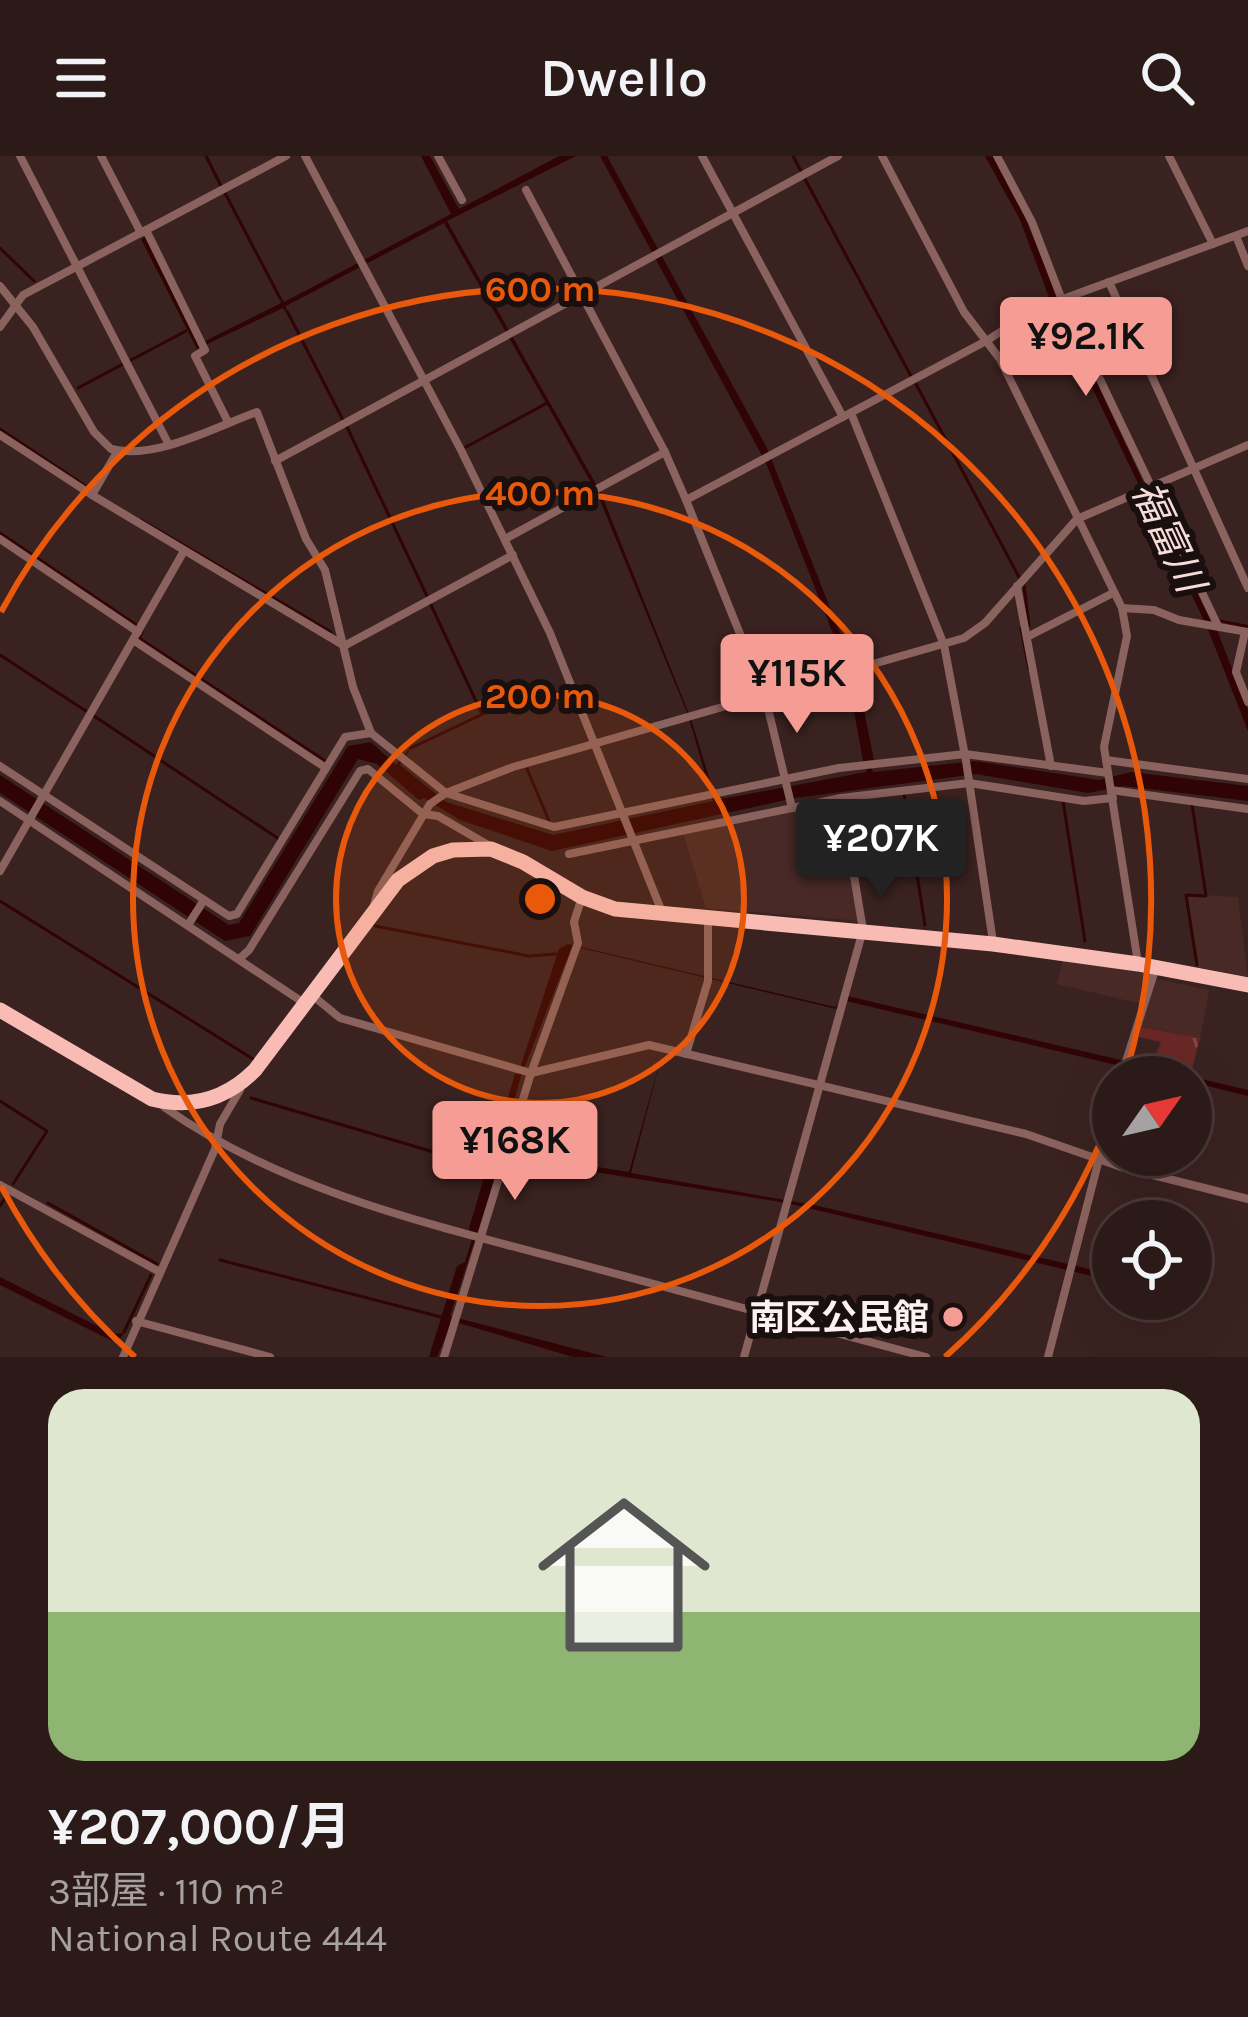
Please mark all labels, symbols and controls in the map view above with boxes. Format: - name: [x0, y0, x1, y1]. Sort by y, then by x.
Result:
- icon: menu: [48, 45, 114, 111]
- icon: search: [1134, 45, 1200, 111]
- text: Dwello: [540, 46, 708, 110]
- text: 600 m: [485, 268, 595, 310]
- pin: ¥92.1K: [988, 297, 1184, 399]
- text: ¥92.1K: [1027, 313, 1145, 359]
- text: 400 m: [485, 472, 595, 514]
- water label: 福富川: [1123, 474, 1215, 603]
- pin: ¥115K: [713, 634, 881, 736]
- text: ¥115K: [748, 650, 846, 696]
- text: 200 m: [485, 675, 595, 717]
- pin: ¥207K: [797, 799, 965, 901]
- text: ¥207K: [823, 815, 939, 861]
- centre of rings: [519, 878, 561, 920]
- north arrow: [1092, 1056, 1212, 1176]
- map controls: [1092, 1056, 1212, 1320]
- pin: ¥168K: [431, 1101, 599, 1203]
- text: ¥168K: [459, 1117, 571, 1163]
- button: locate: [1092, 1200, 1212, 1320]
- place label: 南区公民館: [749, 1297, 929, 1339]
- marker: 南区公民館: [940, 1304, 966, 1330]
- icon: home: [516, 1467, 732, 1683]
- text: ¥207,000/月: [48, 1797, 351, 1857]
- text: 3部屋 · 110 m²: [48, 1868, 285, 1914]
- text: National Route 444: [48, 1915, 387, 1961]

